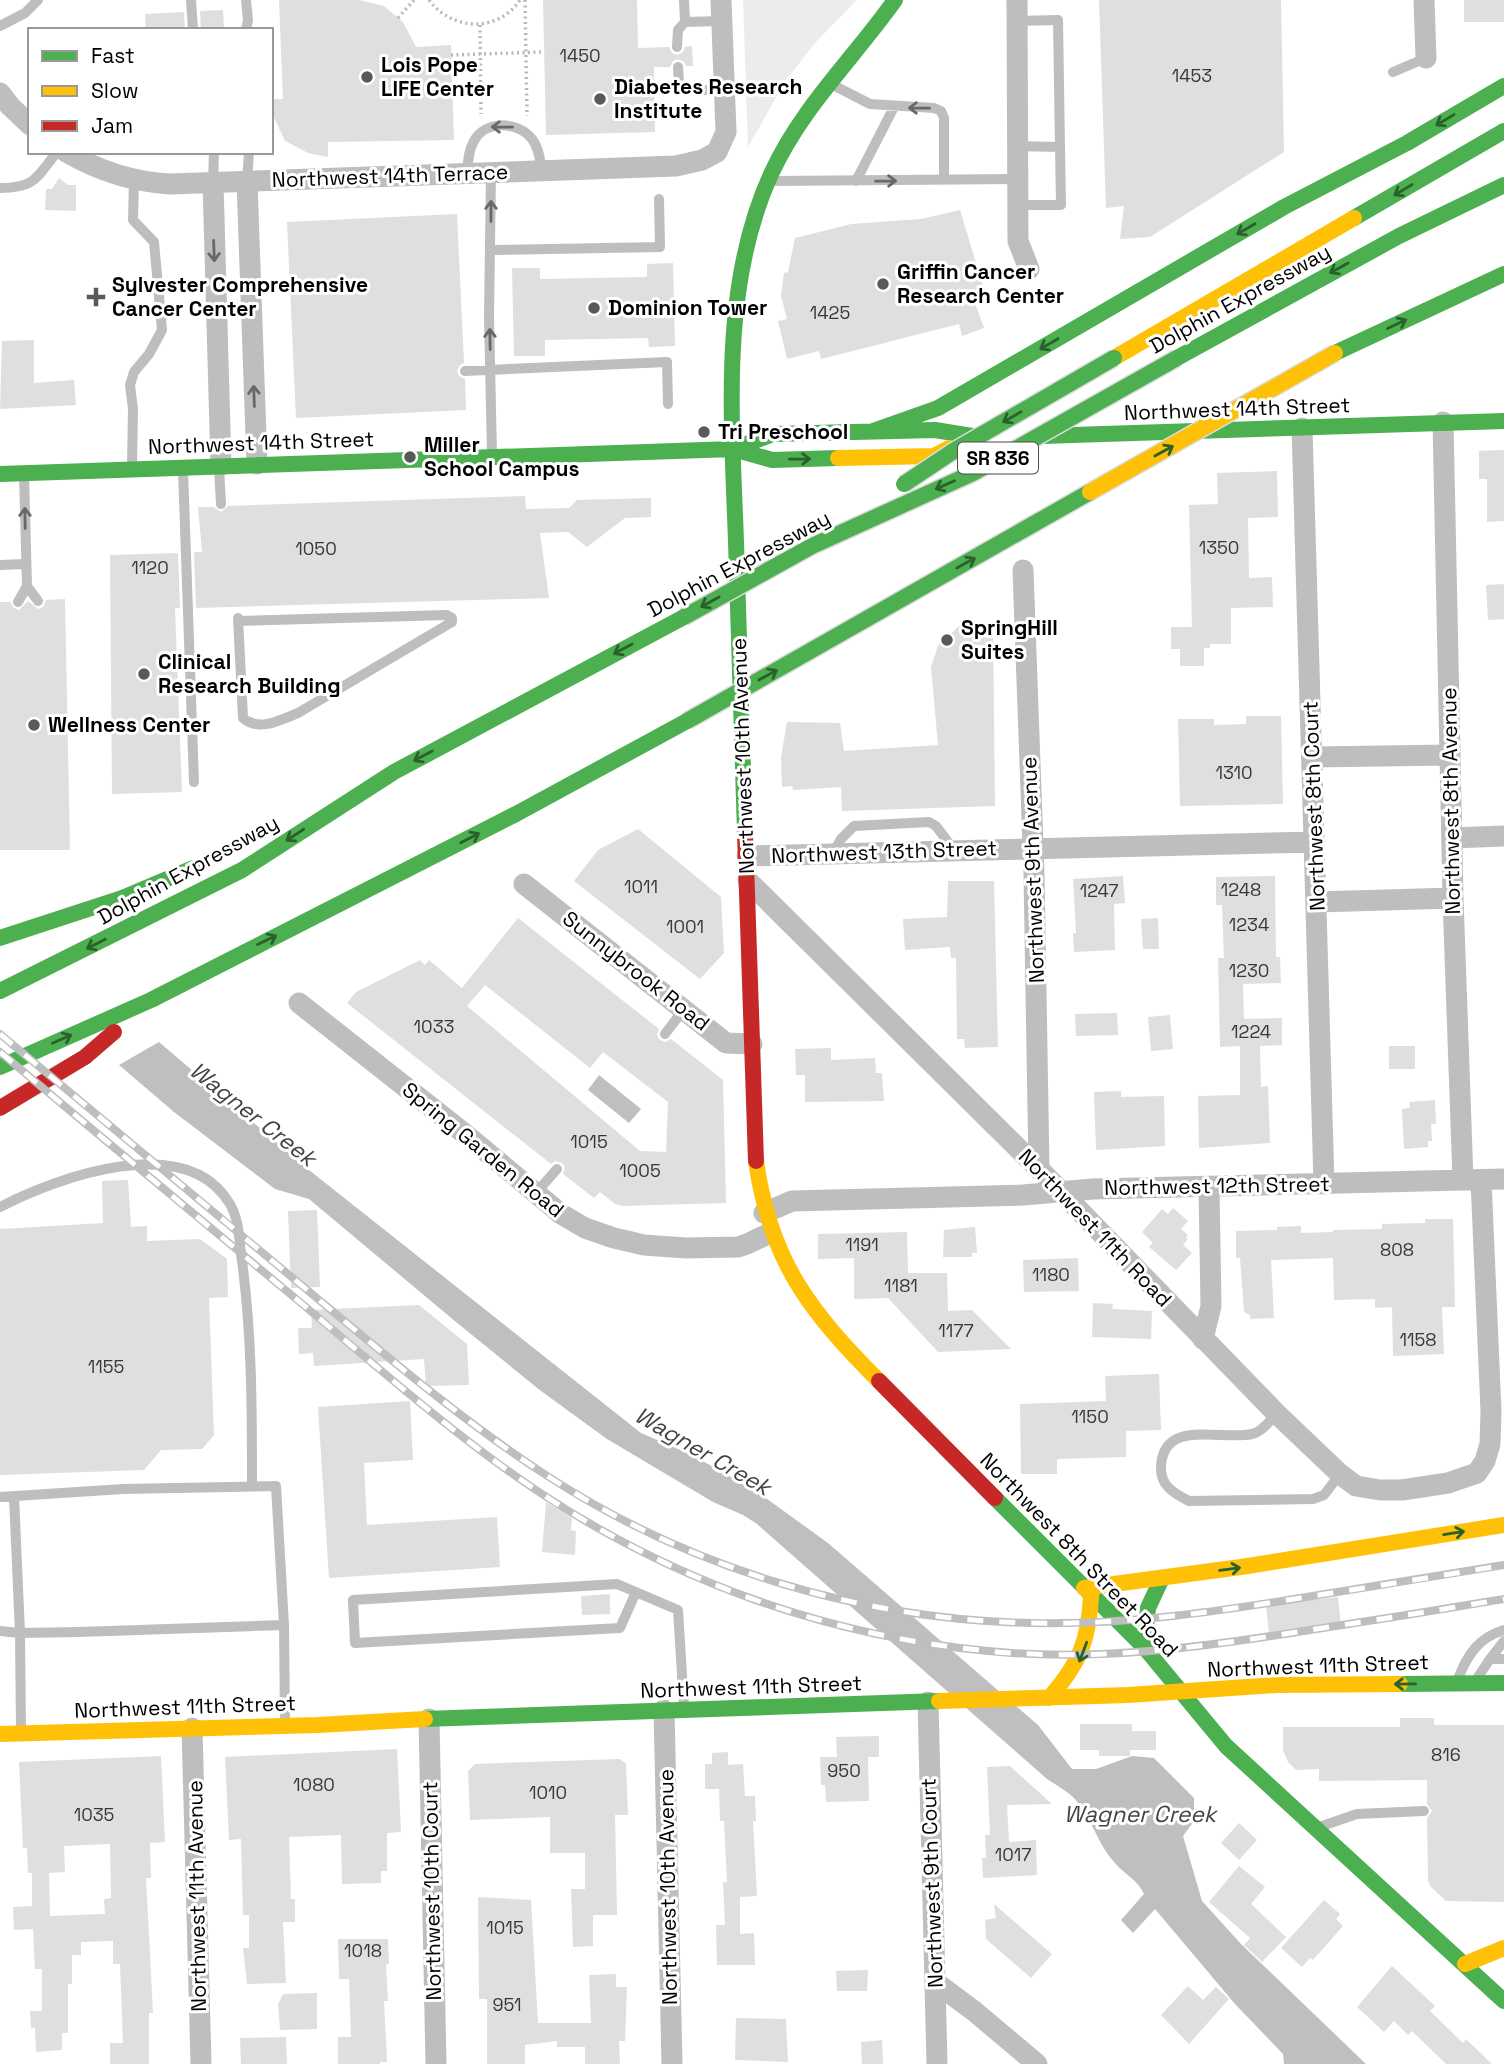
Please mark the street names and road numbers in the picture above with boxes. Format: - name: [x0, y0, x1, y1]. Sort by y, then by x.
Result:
- street label: Northwest 14th Terrace: [271, 158, 509, 193]
- street label: Dolphin Expressway: [1144, 238, 1335, 360]
- street label: Northwest 14th Street: [1123, 391, 1350, 426]
- street label: Northwest 14th Street: [147, 425, 374, 460]
- road number: SR 836: [958, 442, 1038, 474]
- street label: Dolphin Expressway: [643, 504, 835, 623]
- street label: Northwest 10th Avenue: [725, 637, 760, 875]
- street label: Northwest 8th Avenue: [1435, 687, 1466, 915]
- street label: Northwest 8th Court: [1296, 701, 1331, 911]
- street label: Northwest 9th Avenue: [1015, 756, 1050, 984]
- street label: Dolphin Expressway: [92, 809, 283, 931]
- street label: Northwest 13th Street: [771, 834, 997, 869]
- street label: Sunnybrook Road: [557, 905, 715, 1036]
- street label: Spring Garden Road: [397, 1076, 570, 1223]
- street label: Northwest 11th Road: [1013, 1143, 1178, 1312]
- street label: Northwest 12th Street: [1104, 1170, 1330, 1201]
- street label: Northwest 8th Street Road: [974, 1447, 1184, 1663]
- street label: Northwest 11th Street: [1207, 1648, 1429, 1683]
- street label: Northwest 11th Street: [640, 1669, 862, 1704]
- street label: Northwest 11th Street: [74, 1689, 296, 1724]
- street label: Northwest 10th Avenue: [652, 1769, 683, 2005]
- street label: Northwest 9th Court: [914, 1778, 949, 1988]
- street label: Northwest 11th Avenue: [181, 1780, 212, 2012]
- street label: Northwest 10th Court: [416, 1781, 447, 2001]

